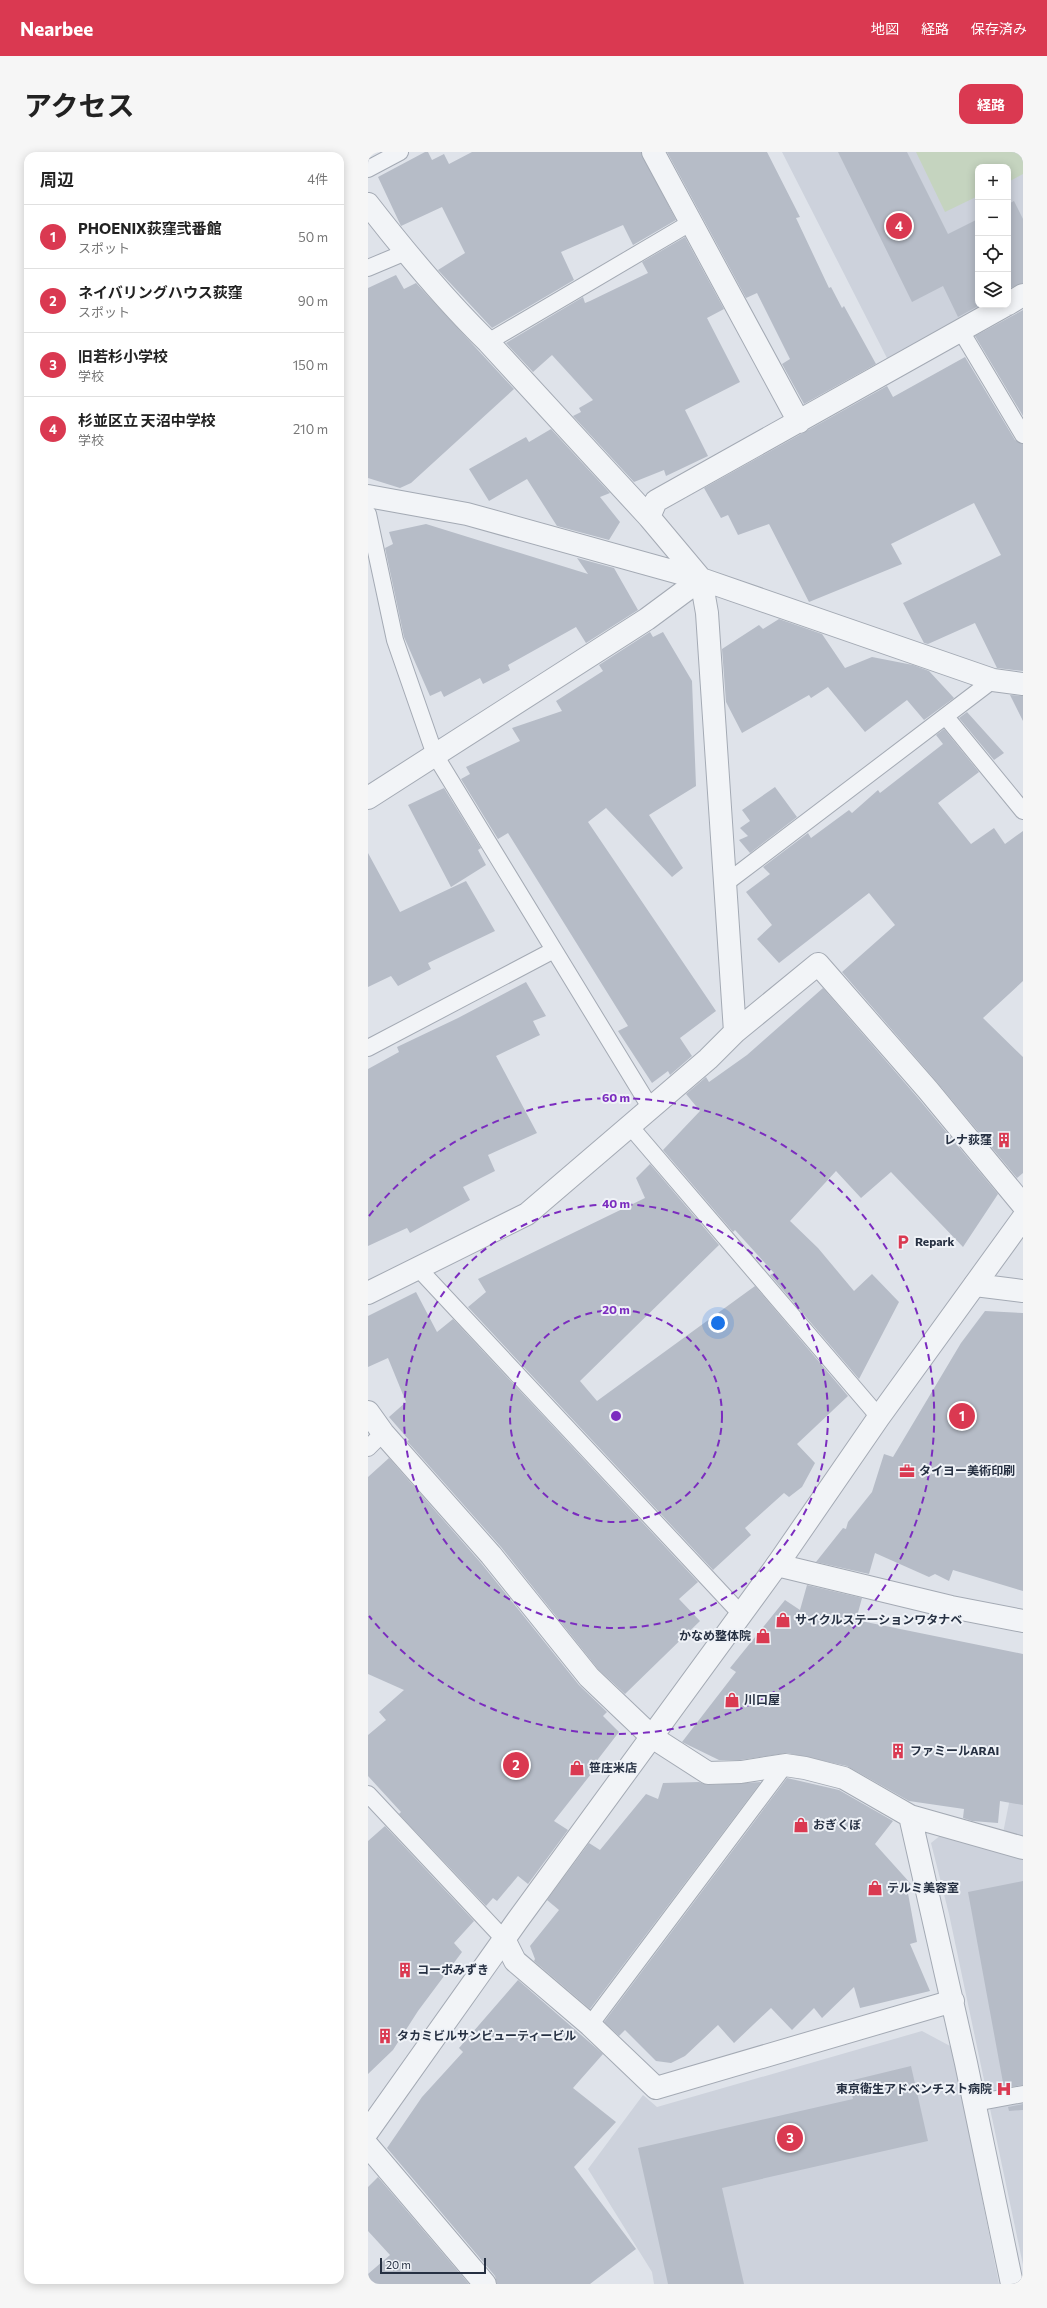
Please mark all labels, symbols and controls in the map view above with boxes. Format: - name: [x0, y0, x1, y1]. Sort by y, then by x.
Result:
- text: Nearbee: [20, 17, 93, 40]
- text: 地図: [871, 20, 899, 37]
- text: 経路: [921, 20, 949, 37]
- text: 保存済み: [971, 20, 1027, 37]
- button: 経路: [959, 84, 1023, 124]
- text: アクセス: [24, 88, 135, 122]
- map controls: [975, 164, 1011, 308]
- button: +: [975, 164, 1011, 200]
- text: 周辺: [40, 169, 74, 190]
- text: 4件: [307, 171, 328, 187]
- button: −: [975, 200, 1011, 236]
- pin: 4: [886, 211, 912, 241]
- text: PHOENIX荻窪弐番館: [78, 219, 222, 237]
- text: 1: [50, 229, 56, 245]
- text: 50 m: [298, 229, 328, 245]
- button: locate: [975, 236, 1011, 272]
- text: スポット: [78, 240, 130, 256]
- button: layers: [975, 272, 1011, 308]
- text: ネイバリングハウス荻窪: [78, 283, 243, 301]
- text: 2: [49, 293, 57, 309]
- text: 90 m: [298, 293, 328, 309]
- text: スポット: [78, 304, 130, 320]
- text: 旧若杉小学校: [78, 347, 168, 365]
- text: 3: [49, 357, 57, 373]
- text: 150 m: [293, 357, 328, 373]
- text: 学校: [78, 368, 104, 384]
- text: 杉並区立 天沼中学校: [78, 411, 216, 429]
- text: 4: [49, 421, 57, 437]
- text: 210 m: [293, 421, 328, 437]
- text: 学校: [78, 432, 104, 448]
- text: 60 m: [602, 1090, 630, 1104]
- building icon: レナ荻窪: [995, 1131, 1013, 1149]
- place label: レナ荻窪: [944, 1132, 992, 1146]
- text: 40 m: [602, 1196, 630, 1210]
- parking icon: Repark: [894, 1233, 912, 1251]
- place label: Repark: [915, 1234, 955, 1248]
- text: 20 m: [602, 1302, 630, 1316]
- your location: [708, 1313, 728, 1333]
- pin: 1: [949, 1401, 975, 1431]
- centre of rings: [609, 1409, 623, 1423]
- office icon: タイヨー美術印刷: [898, 1462, 916, 1480]
- place label: タイヨー美術印刷: [919, 1463, 1015, 1477]
- shop icon: サイクルステーションワタナベ: [774, 1611, 792, 1629]
- place label: サイクルステーションワタナベ: [795, 1612, 962, 1626]
- shop icon: かなめ整体院: [754, 1627, 772, 1645]
- place label: かなめ整体院: [679, 1628, 751, 1642]
- shop icon: 川口屋: [723, 1691, 741, 1709]
- place label: 川口屋: [744, 1692, 780, 1706]
- building icon: ファミールARAI: [889, 1742, 907, 1760]
- place label: ファミールARAI: [910, 1743, 999, 1757]
- pin: 2: [503, 1750, 529, 1780]
- shop icon: 笹庄米店: [568, 1759, 586, 1777]
- place label: 笹庄米店: [589, 1760, 637, 1774]
- shop icon: おぎくぼ: [792, 1816, 810, 1834]
- place label: おぎくぼ: [813, 1817, 861, 1831]
- shop icon: テルミ美容室: [866, 1879, 884, 1897]
- place label: テルミ美容室: [887, 1880, 959, 1894]
- building icon: コーポみずき: [396, 1961, 414, 1979]
- place label: コーポみずき: [417, 1962, 489, 1976]
- building icon: タカミビルサンビューティービル: [376, 2027, 394, 2045]
- place label: タカミビルサンビューティービル: [397, 2028, 576, 2042]
- hospital icon: 東京衛生アドベンチスト病院: [995, 2080, 1013, 2098]
- place label: 東京衛生アドベンチスト病院: [836, 2081, 992, 2095]
- pin: 3: [777, 2123, 803, 2153]
- scale bar: [380, 2256, 486, 2275]
- text: 20 m: [386, 2258, 411, 2271]

